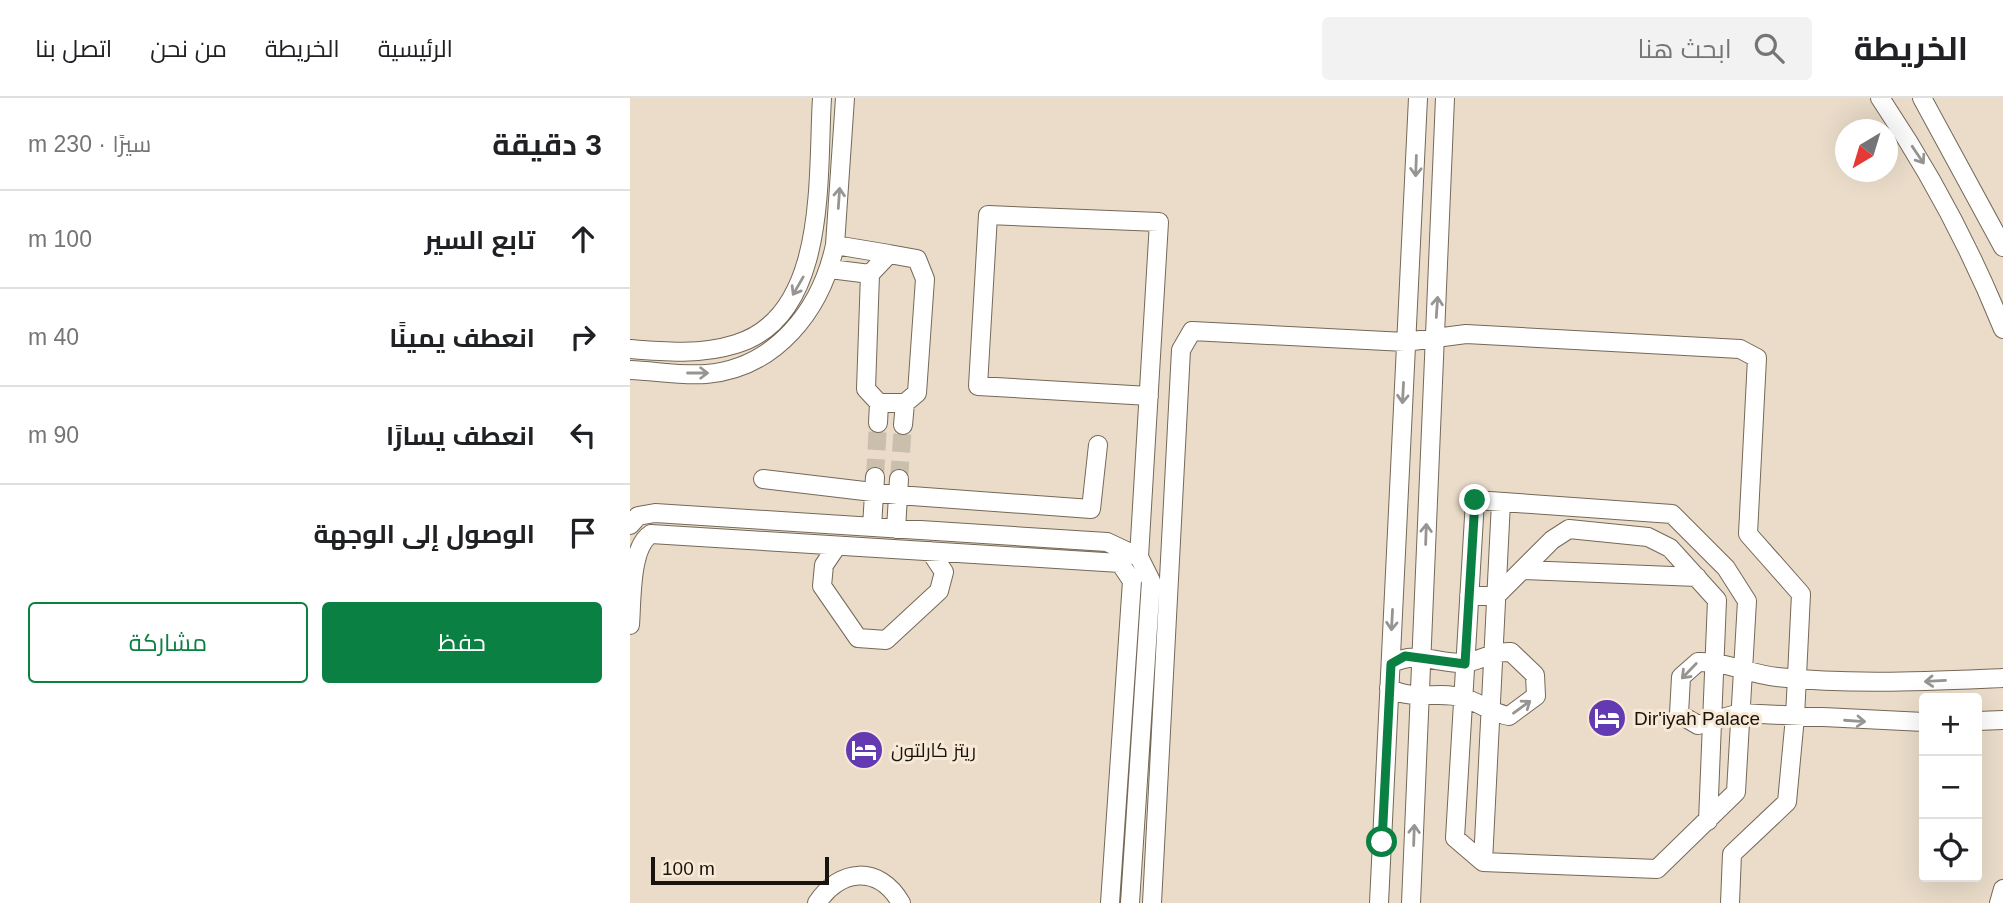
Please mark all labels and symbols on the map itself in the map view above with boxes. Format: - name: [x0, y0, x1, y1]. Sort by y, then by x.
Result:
- north arrow: [1835, 119, 1898, 182]
- one-way arrow: [1911, 145, 1925, 164]
- one-way arrow: [1409, 154, 1422, 177]
- one-way arrow: [833, 187, 846, 210]
- one-way arrow: [791, 275, 805, 295]
- one-way arrow: [1431, 296, 1444, 319]
- one-way arrow: [686, 366, 709, 380]
- one-way arrow: [1396, 381, 1409, 404]
- route end: [1459, 484, 1490, 515]
- one-way arrow: [1419, 523, 1432, 546]
- one-way arrow: [1386, 609, 1399, 632]
- one-way arrow: [1681, 662, 1698, 679]
- one-way arrow: [1924, 675, 1947, 688]
- hotel icon: Dir'iyah Palace: [1586, 697, 1628, 739]
- one-way arrow: [1512, 699, 1531, 714]
- place label: Dir'iyah Palace: [1634, 708, 1760, 729]
- one-way arrow: [1843, 714, 1866, 727]
- hotel icon: ريتز كارلتون: [843, 729, 885, 771]
- place label: ريتز كارلتون: [891, 740, 976, 762]
- one-way arrow: [1408, 824, 1421, 847]
- route start: [1366, 826, 1397, 857]
- scale bar: [651, 854, 830, 886]

